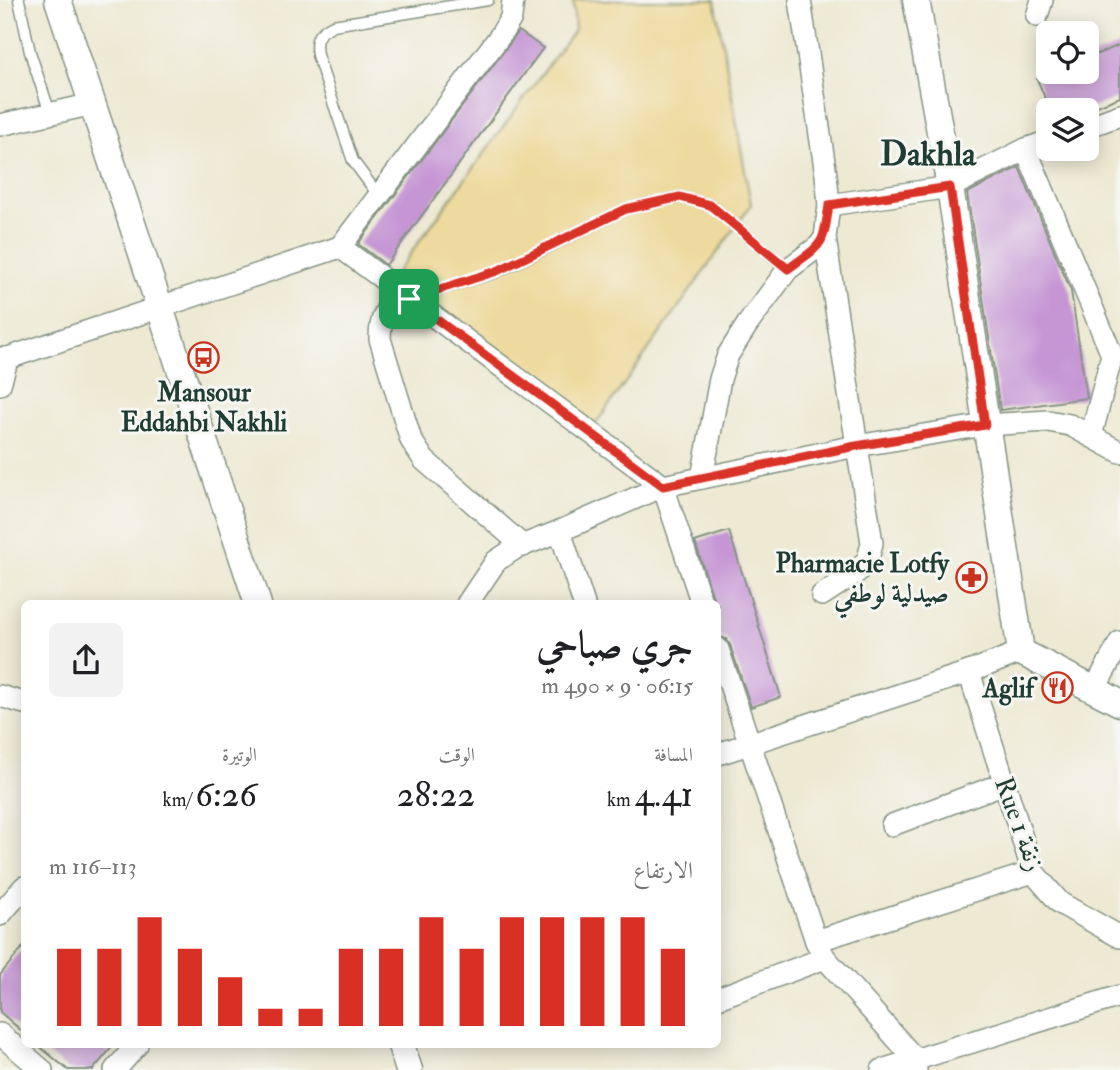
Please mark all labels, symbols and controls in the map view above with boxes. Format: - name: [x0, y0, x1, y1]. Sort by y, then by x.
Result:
- map controls: [1036, 21, 1099, 161]
- button: locate: [1036, 21, 1099, 84]
- button: layers: [1036, 98, 1099, 161]
- district label: Dakhla: [880, 134, 977, 175]
- pin: [379, 269, 439, 329]
- icon: arrive: [390, 280, 428, 318]
- bus stop icon: Mansour Eddahbi Nakhli: [187, 340, 221, 374]
- place label: Mansour Eddahbi Nakhli: [121, 377, 287, 439]
- place label: Pharmacie Lotfy صيدلية لوطفي: [776, 548, 951, 619]
- pharmacy icon: Pharmacie Lotfy صيدلية لوطفي: [955, 561, 989, 595]
- text: جري صباحي: [537, 621, 693, 669]
- button: share: [49, 623, 123, 697]
- text: 06:15 · 9 × 490 m: [541, 671, 693, 700]
- restaurant icon: Aglif: [1040, 671, 1074, 705]
- place label: Aglif: [982, 673, 1039, 706]
- text: الوتيرة: [222, 743, 257, 767]
- text: الوقت: [439, 743, 475, 767]
- text: المسافة: [654, 743, 693, 767]
- text: 6:26: [195, 773, 257, 817]
- text: 28:22: [397, 773, 475, 817]
- text: 4.41: [635, 773, 693, 817]
- street label: Rue 1 زنقة: [987, 773, 1051, 876]
- text: /km: [163, 788, 195, 812]
- text: km: [607, 788, 635, 812]
- text: 113–116 m: [49, 852, 137, 881]
- text: الارتفاع: [633, 856, 693, 885]

